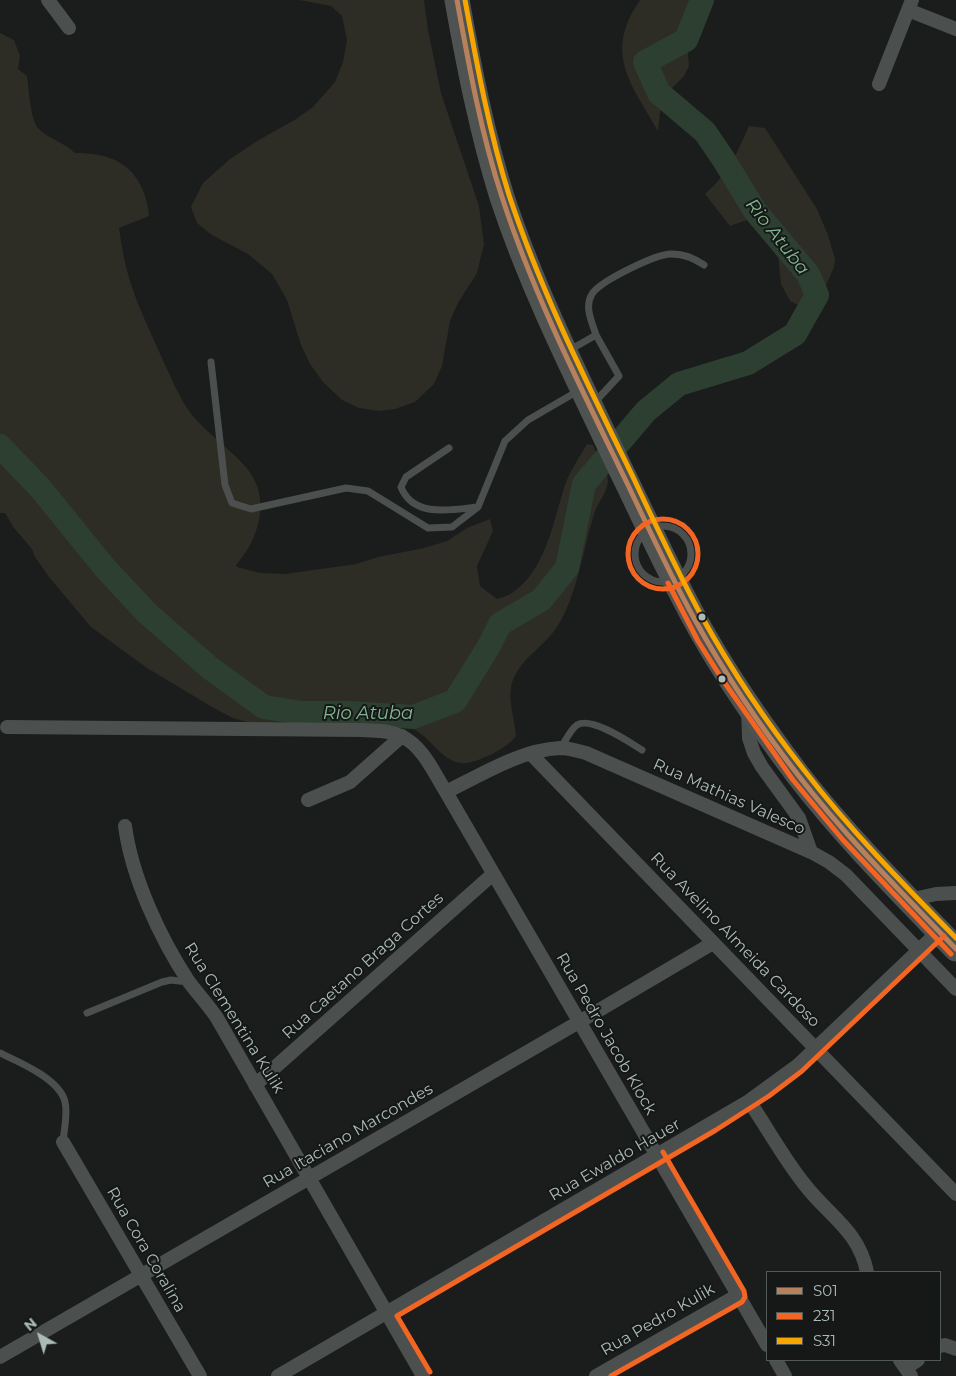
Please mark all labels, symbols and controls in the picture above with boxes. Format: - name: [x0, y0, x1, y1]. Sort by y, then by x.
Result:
- water label: Rio Atuba: [741, 195, 813, 279]
- unlabelled marker: [697, 612, 707, 622]
- unlabelled marker: [717, 674, 727, 684]
- water label: Rio Atuba: [323, 703, 413, 725]
- street label: Rua Mathias Valesco: [650, 755, 808, 839]
- street label: Rua Avelino Almeida Cardoso: [646, 849, 824, 1031]
- street label: Rua Caetano Braga Cortes: [278, 889, 448, 1043]
- street label: Rua Clementina Kulik: [180, 939, 288, 1097]
- street label: Rua Pedro Jacob Klock: [552, 950, 660, 1118]
- street label: Rua Itaciano Marcondes: [260, 1079, 436, 1193]
- street label: Rua Ewaldo Hauer: [546, 1115, 684, 1205]
- street label: Rua Cora Coralina: [102, 1184, 190, 1316]
- legend: [766, 1271, 941, 1361]
- street label: Rua Pedro Kulik: [598, 1280, 718, 1360]
- text: S01: [813, 1281, 838, 1300]
- text: 231: [813, 1306, 835, 1325]
- north arrow: [15, 1311, 65, 1361]
- text: N: [21, 1314, 41, 1335]
- text: S31: [813, 1331, 836, 1350]

